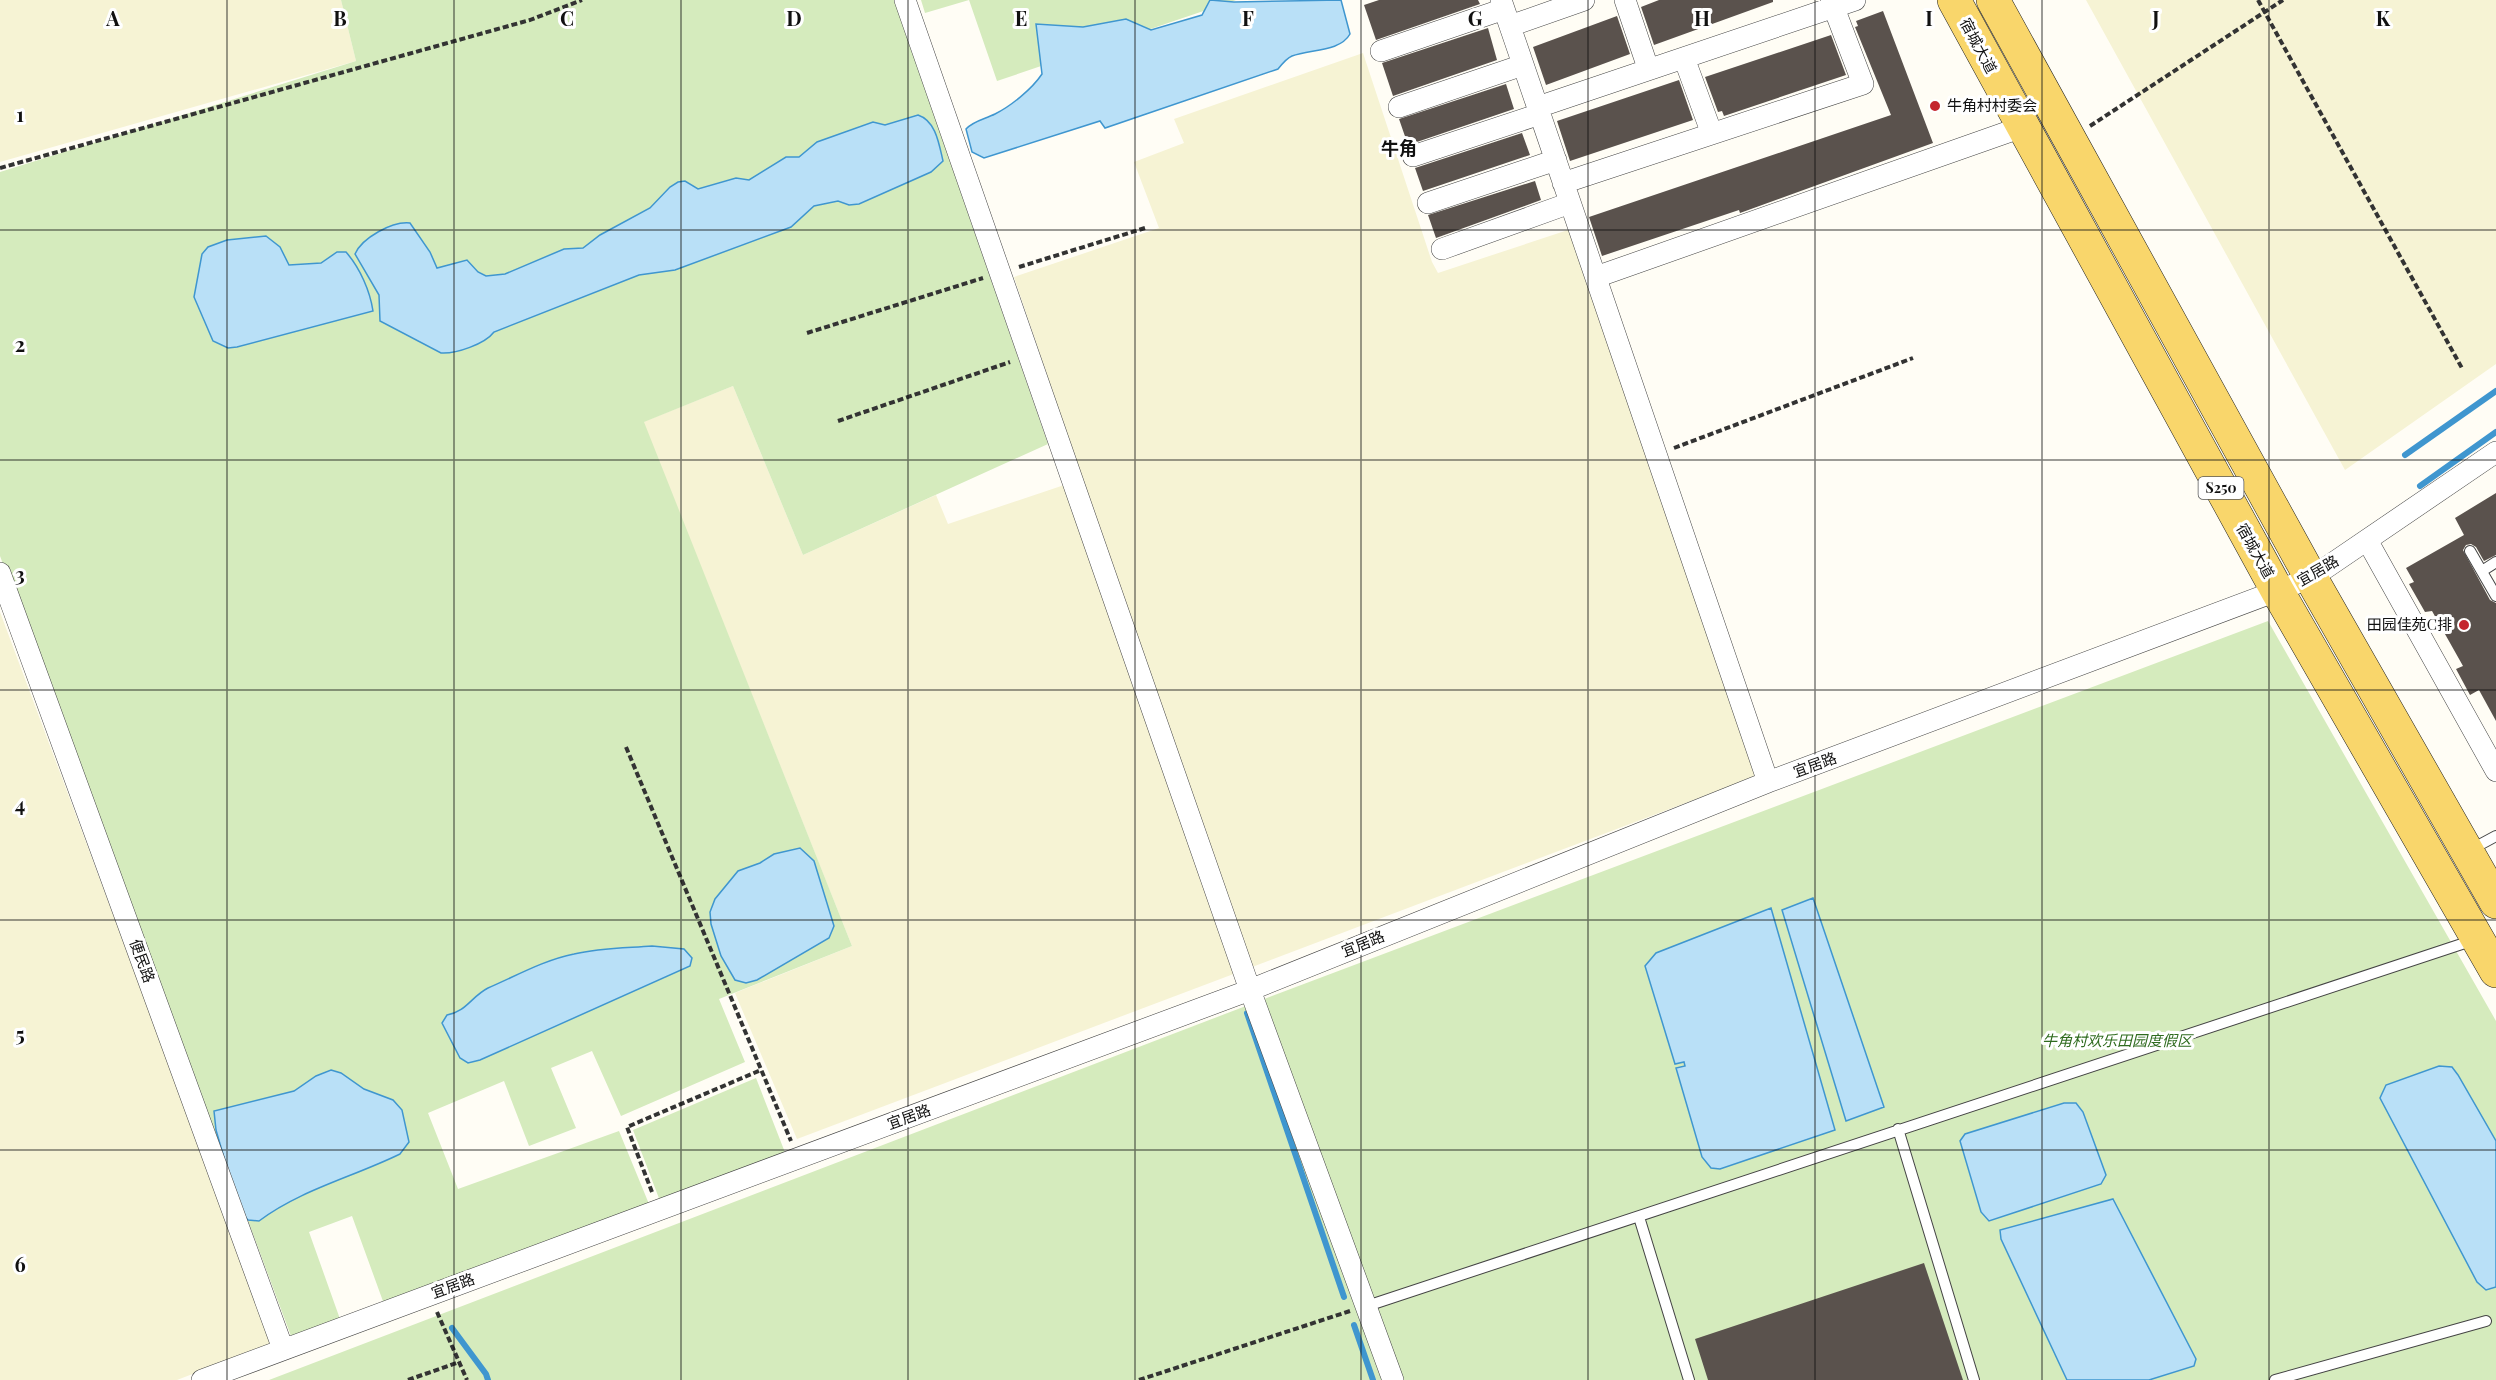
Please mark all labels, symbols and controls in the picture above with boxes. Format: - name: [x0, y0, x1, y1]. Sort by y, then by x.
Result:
- text: A: [105, 4, 120, 31]
- text: B: [333, 4, 347, 31]
- text: C: [560, 4, 574, 31]
- text: D: [786, 4, 802, 31]
- text: E: [1015, 4, 1027, 31]
- text: F: [1242, 4, 1254, 31]
- text: G: [1468, 4, 1483, 31]
- text: H: [1694, 4, 1710, 31]
- text: I: [1925, 4, 1933, 31]
- text: J: [2151, 4, 2160, 31]
- text: K: [2376, 4, 2391, 31]
- street label: 宿城大道: [1956, 14, 2002, 77]
- place label: 牛角村村委会: [1947, 95, 2037, 115]
- marker: 牛角村村委会: [1928, 99, 1942, 113]
- text: 1: [16, 100, 24, 127]
- district label: 牛角: [1381, 136, 1417, 160]
- text: 2: [15, 330, 25, 357]
- road number: S250: [2198, 477, 2244, 499]
- street label: 宿城大道: [2233, 519, 2279, 582]
- street label: 宜居路: [2293, 550, 2342, 590]
- text: 3: [15, 560, 25, 587]
- place label: 田园佳苑C排: [2367, 614, 2452, 634]
- marker: 田园佳苑C排: [2457, 618, 2471, 632]
- street label: 宜居路: [1790, 747, 1839, 781]
- text: 4: [15, 790, 25, 817]
- street label: 宜居路: [1338, 925, 1387, 961]
- street label: 便民路: [126, 936, 160, 985]
- text: 5: [15, 1020, 25, 1047]
- park label: 牛角村欢乐田园度假区: [2042, 1030, 2194, 1050]
- street label: 宜居路: [884, 1099, 933, 1133]
- text: 6: [14, 1250, 26, 1277]
- street label: 宜居路: [428, 1268, 477, 1302]

